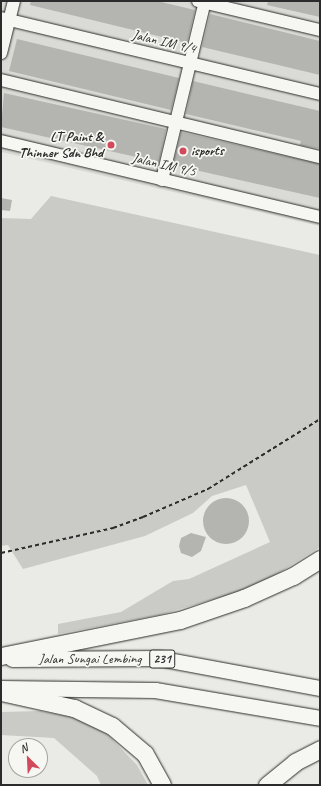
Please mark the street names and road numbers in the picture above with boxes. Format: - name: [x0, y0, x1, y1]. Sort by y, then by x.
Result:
- street label: Jalan IM 9/4: [131, 27, 197, 57]
- street label: Jalan IM 9/5: [131, 150, 197, 180]
- road number: 231: [149, 648, 175, 670]
- street label: Jalan Sungai Lembing: [40, 651, 140, 667]

